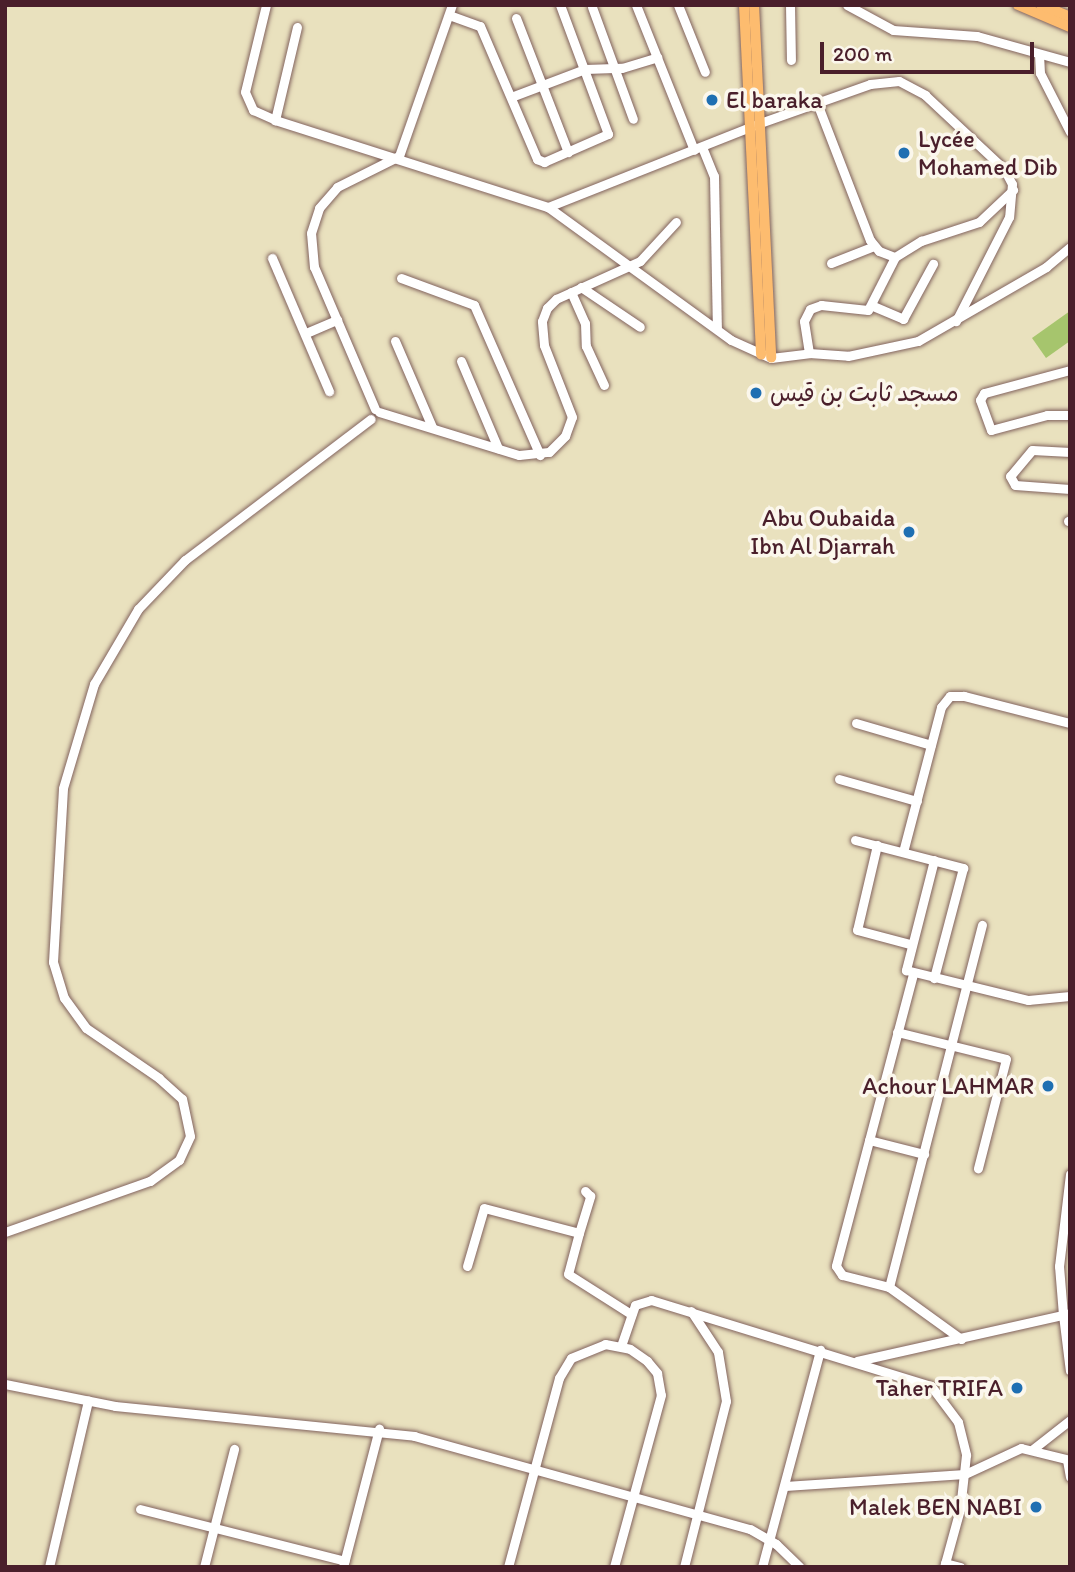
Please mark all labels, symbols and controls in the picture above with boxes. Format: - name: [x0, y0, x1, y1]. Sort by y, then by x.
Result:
- scale bar: [823, 28, 1036, 72]
- text: 200 m: [833, 41, 892, 66]
- place label: El baraka: [726, 86, 822, 114]
- marker: El baraka: [704, 92, 720, 108]
- place label: Lycée Mohamed Dib: [918, 125, 1058, 181]
- marker: Lycée Mohamed Dib: [896, 145, 912, 161]
- place label: مسجد ثابت بن قيس: [770, 379, 959, 407]
- marker: مسجد ثابت بن قيس: [748, 385, 764, 401]
- place label: Abu Oubaida Ibn Al Djarrah: [750, 504, 895, 560]
- marker: Abu Oubaida Ibn Al Djarrah: [901, 524, 917, 540]
- place label: Achour LAHMAR: [862, 1072, 1034, 1100]
- marker: Achour LAHMAR: [1040, 1078, 1056, 1094]
- place label: Taher TRIFA: [876, 1374, 1003, 1402]
- marker: Taher TRIFA: [1009, 1380, 1025, 1396]
- place label: Malek BEN NABI: [851, 1493, 1022, 1521]
- marker: Malek BEN NABI: [1028, 1499, 1044, 1515]

